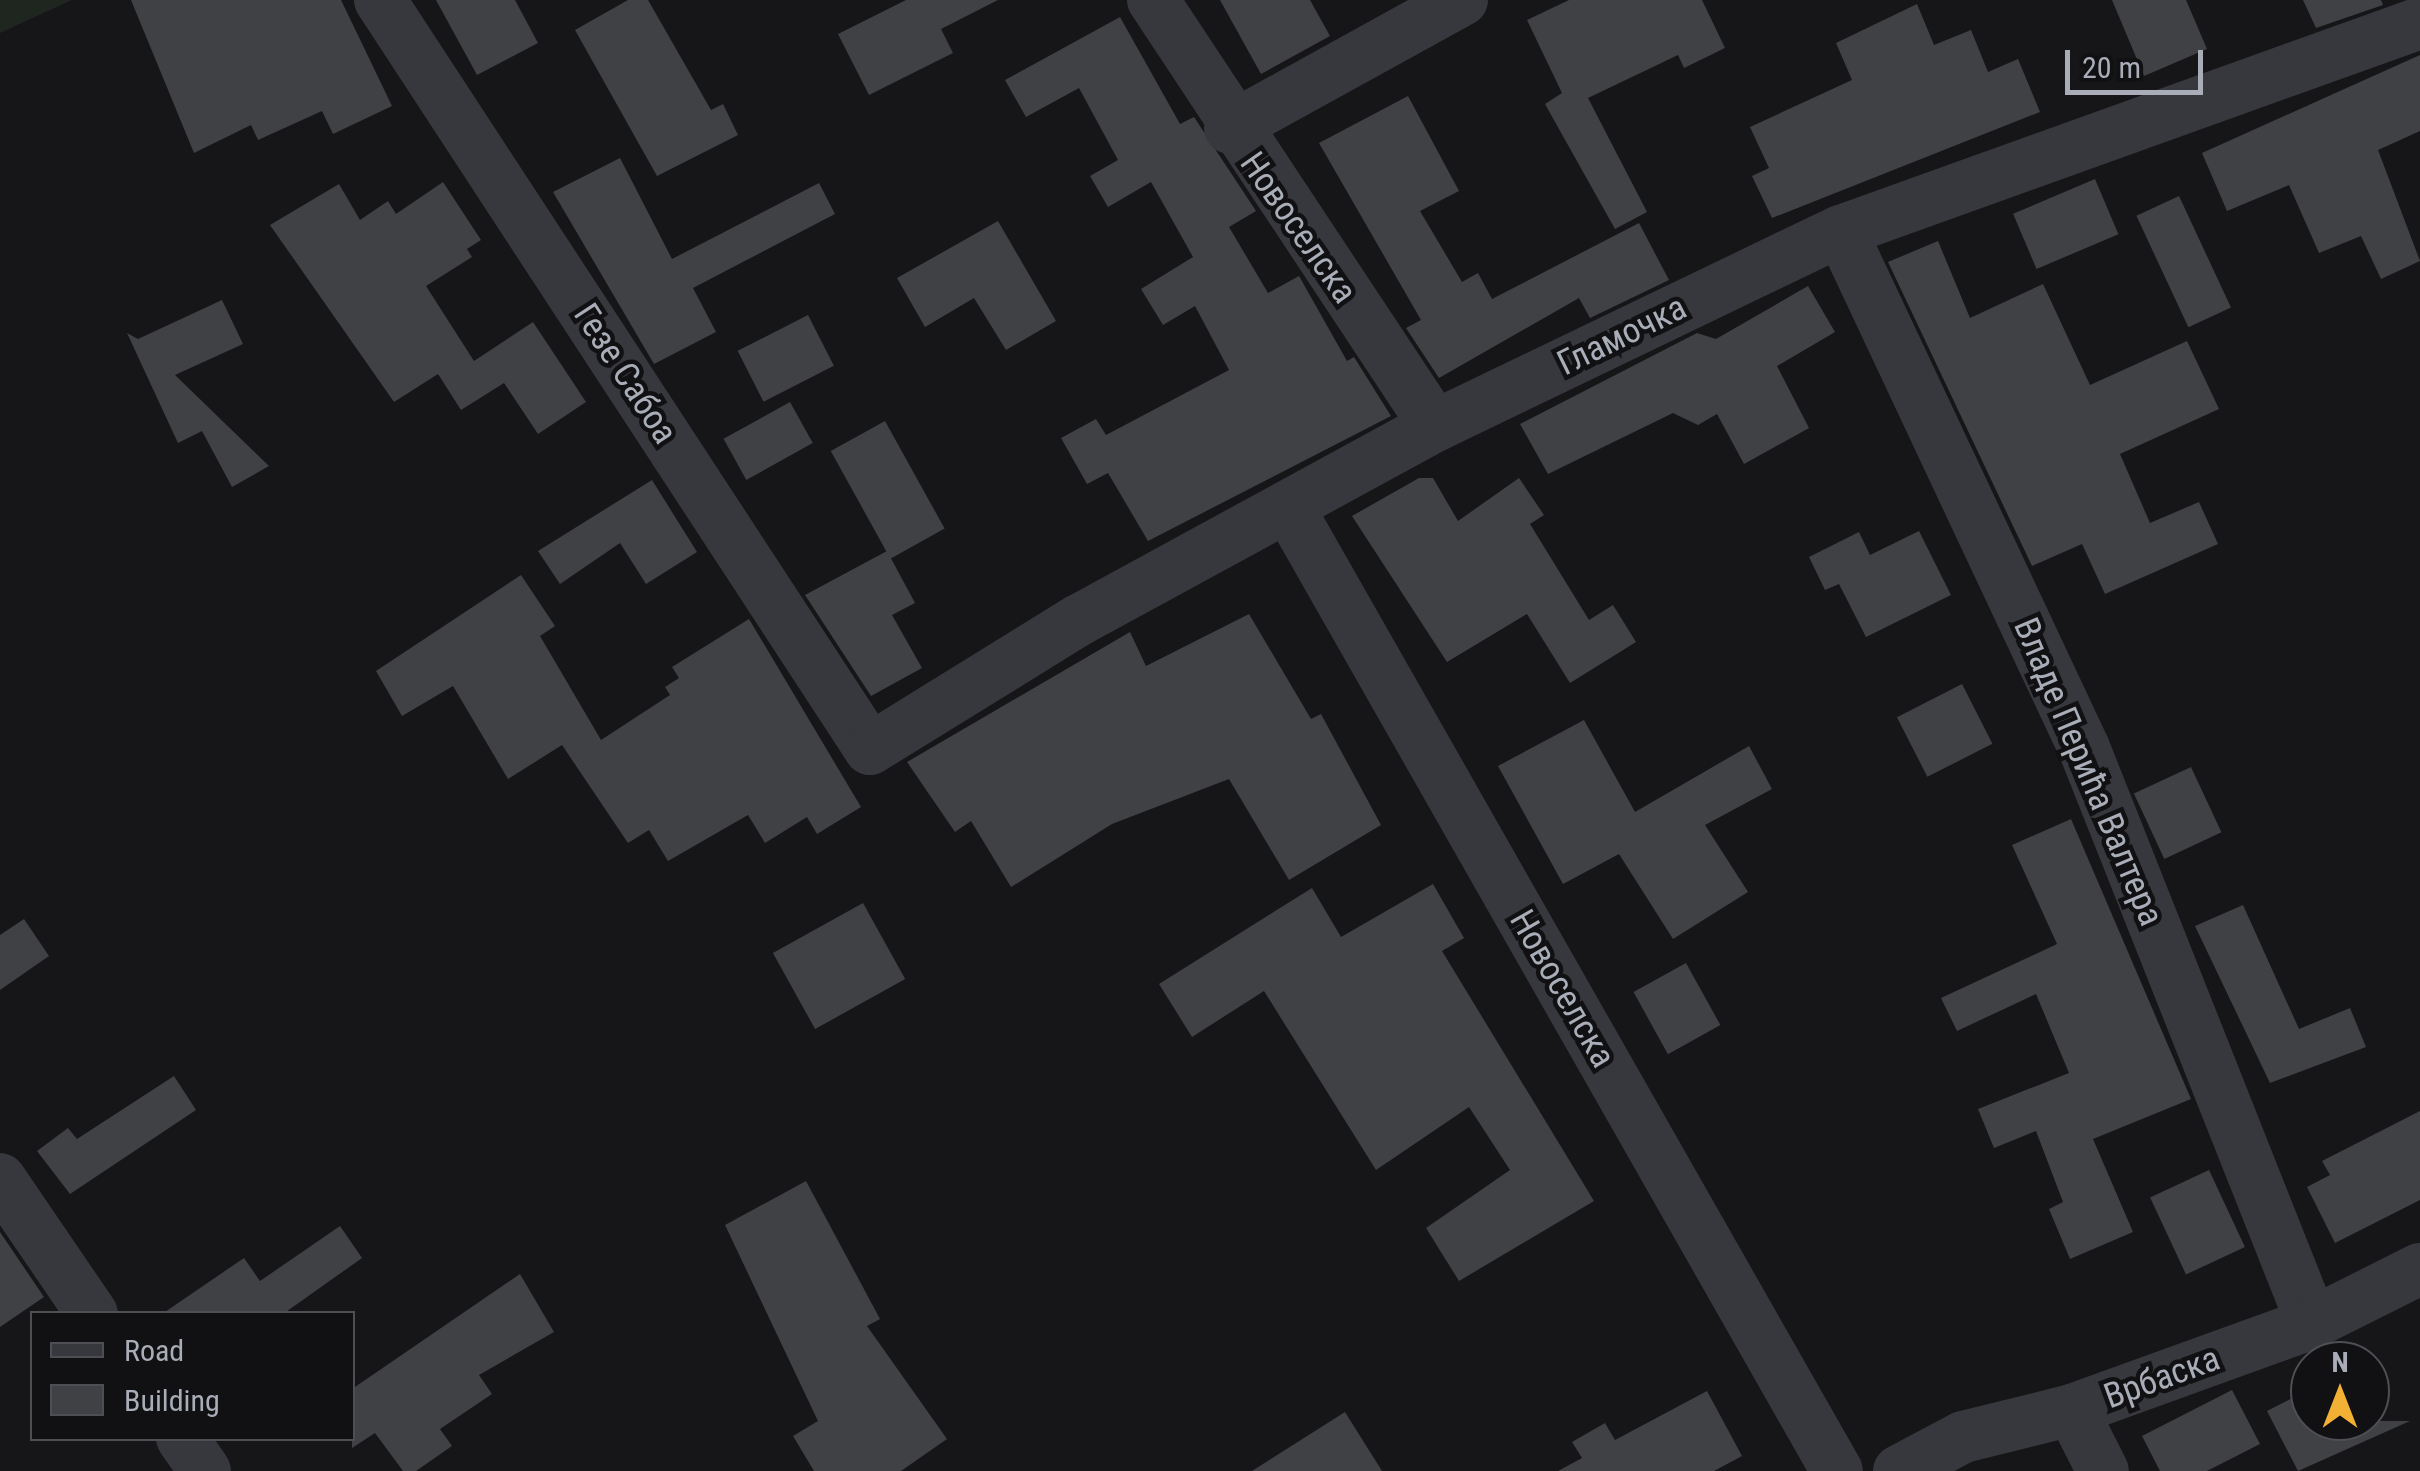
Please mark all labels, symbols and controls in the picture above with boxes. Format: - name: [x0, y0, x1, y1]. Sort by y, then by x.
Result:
- scale bar: [2070, 30, 2208, 92]
- text: 20 m: [2082, 50, 2141, 85]
- street label: Новоселска: [1231, 144, 1365, 312]
- street label: Гламочка: [1551, 287, 1693, 385]
- street label: Гезе Сабоа: [564, 296, 686, 452]
- street label: Владе Перића Валтера: [2004, 612, 2172, 932]
- street label: Новоселска: [1500, 903, 1624, 1075]
- legend: [30, 1311, 355, 1441]
- text: Road: [124, 1333, 184, 1368]
- street label: Врбаска: [2099, 1338, 2225, 1418]
- north arrow: [2290, 1341, 2390, 1441]
- text: N: [2331, 1346, 2349, 1379]
- text: Building: [124, 1383, 220, 1418]

